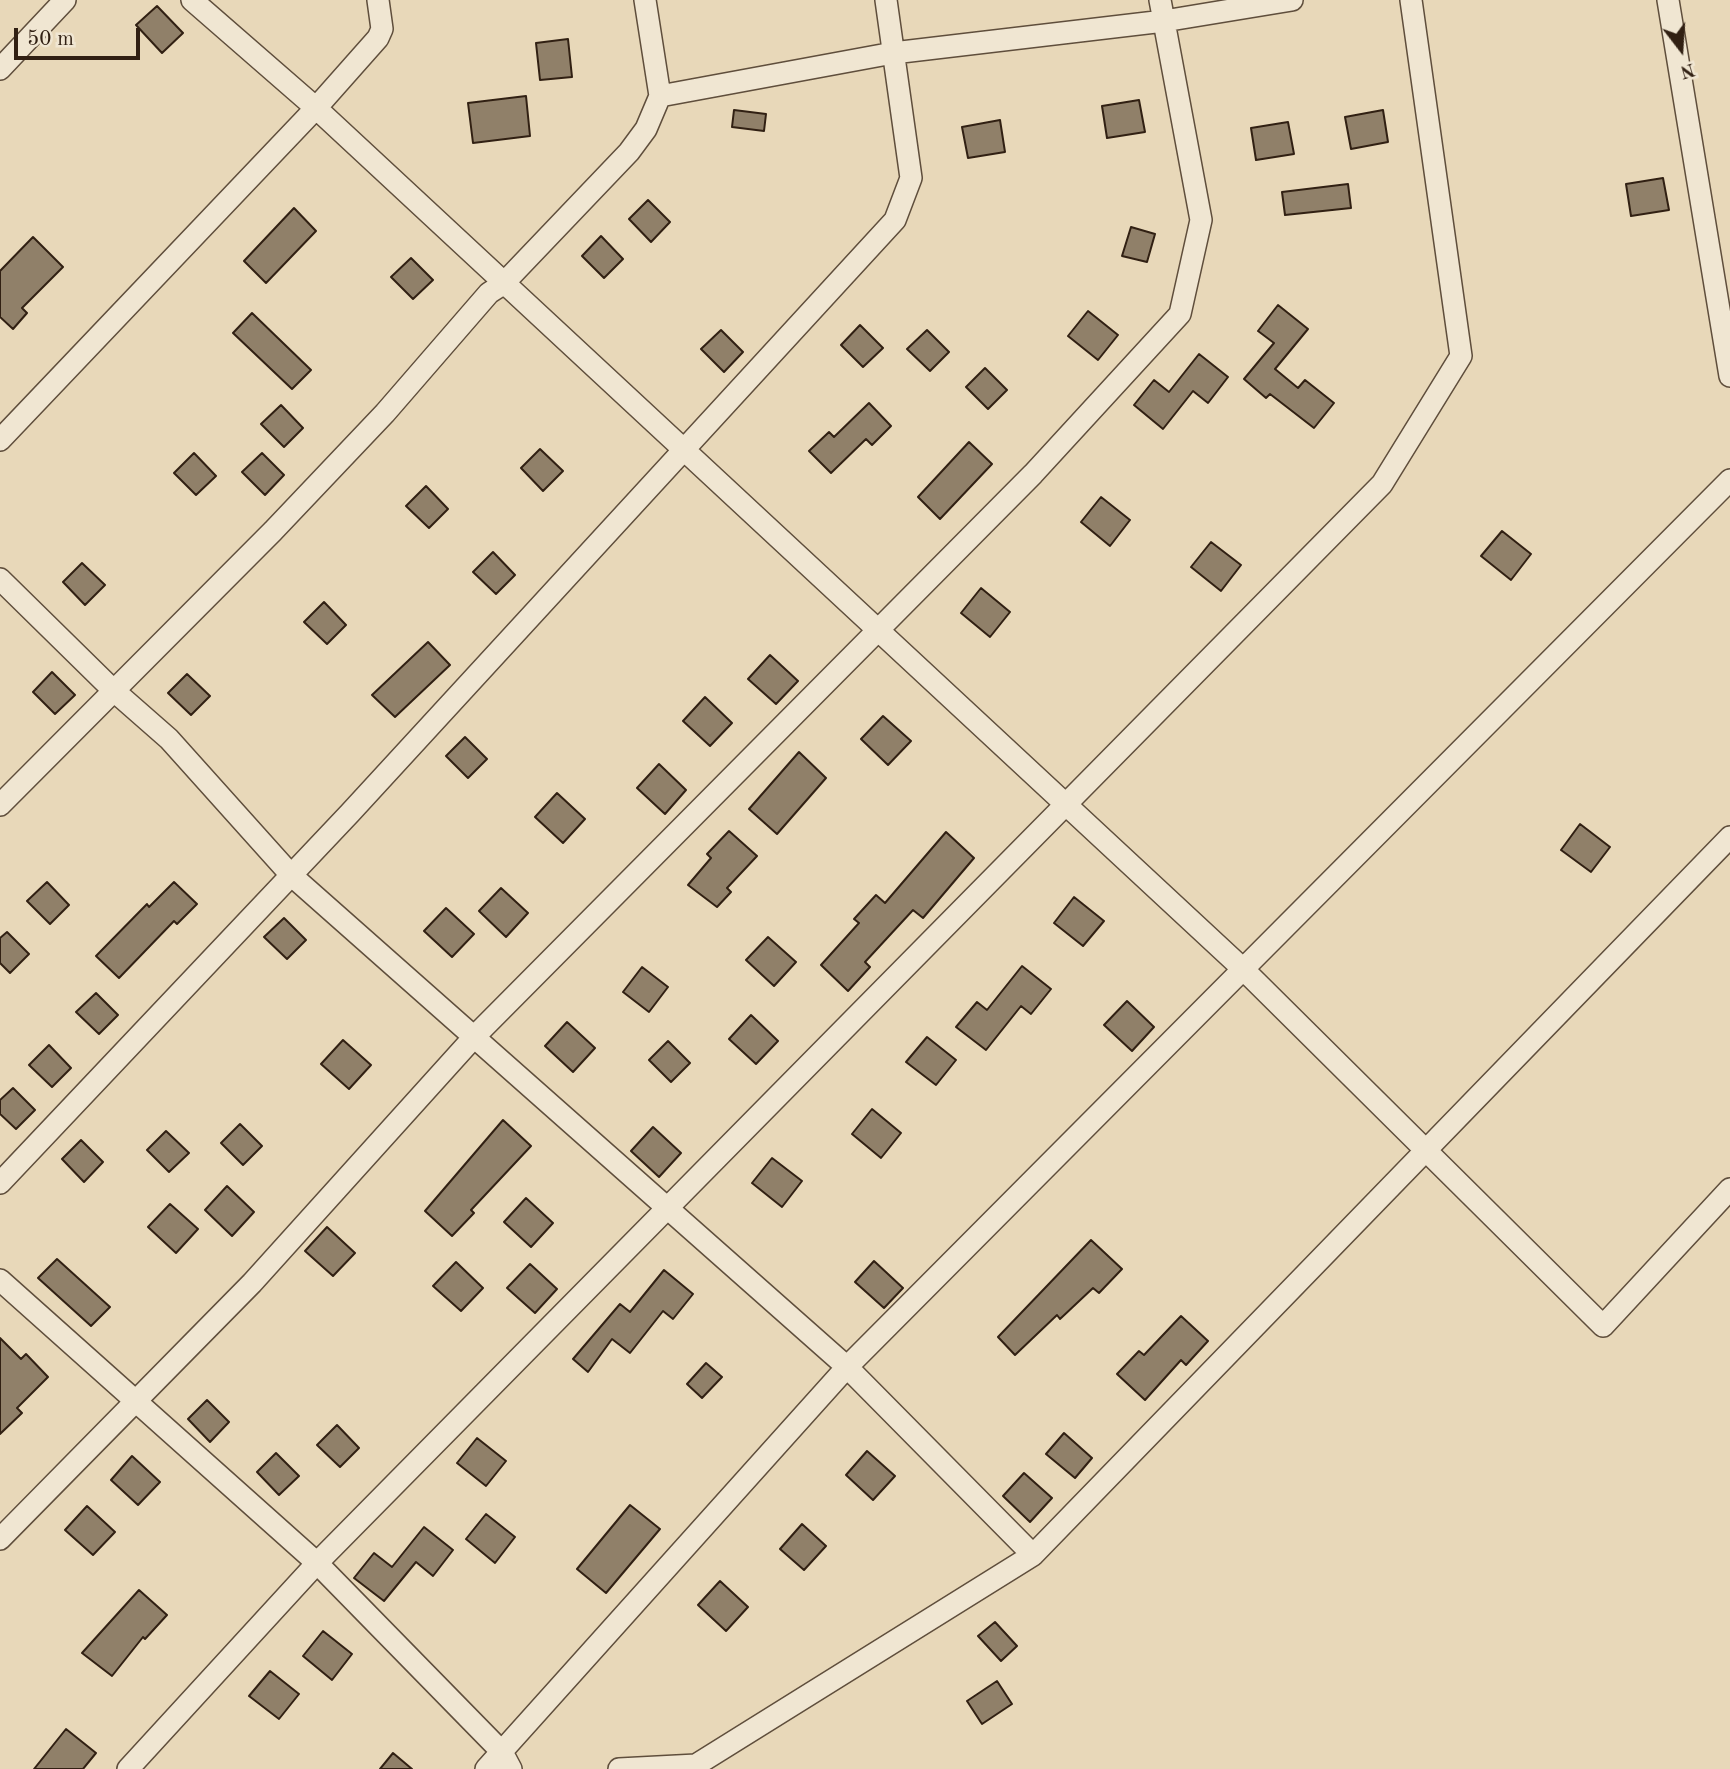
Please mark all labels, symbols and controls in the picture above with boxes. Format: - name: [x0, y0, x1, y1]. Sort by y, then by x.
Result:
- scale bar: [18, 14, 144, 58]
- north arrow: [1646, 14, 1716, 84]
- text: 50 m: [27, 29, 74, 50]
- text: N: [1678, 58, 1697, 81]

